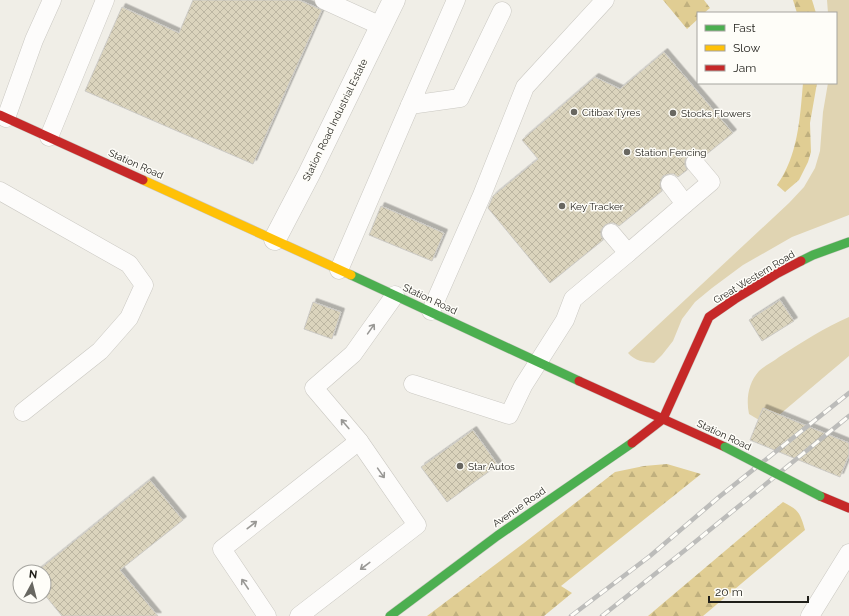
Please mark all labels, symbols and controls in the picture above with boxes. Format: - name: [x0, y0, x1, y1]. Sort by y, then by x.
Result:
- legend: [697, 12, 837, 84]
- text: Fast: [733, 21, 756, 35]
- text: Slow: [733, 41, 760, 55]
- street label: Station Road Industrial Estate: [301, 57, 370, 183]
- text: Jam: [733, 61, 756, 75]
- marker: Citibax Tyres: [569, 107, 579, 117]
- place label: Citibax Tyres: [582, 107, 640, 118]
- marker: Stocks Flowers: [668, 108, 678, 118]
- place label: Stocks Flowers: [681, 108, 751, 119]
- street label: Station Road: [107, 147, 165, 181]
- marker: Station Fencing: [622, 147, 632, 157]
- place label: Station Fencing: [635, 147, 707, 158]
- marker: Key Tracker: [557, 201, 567, 211]
- place label: Key Tracker: [570, 201, 624, 212]
- street label: Great Western Road: [711, 248, 797, 306]
- street label: Station Road: [401, 282, 459, 316]
- one-way arrow: [367, 324, 375, 335]
- street label: Station Road: [695, 418, 753, 452]
- one-way arrow: [341, 419, 350, 430]
- marker: Star Autos: [455, 461, 465, 471]
- place label: Star Autos: [468, 461, 515, 472]
- one-way arrow: [377, 467, 385, 478]
- street label: Avenue Road: [491, 485, 547, 529]
- one-way arrow: [247, 521, 258, 530]
- one-way arrow: [359, 561, 370, 570]
- north arrow: [12, 564, 52, 604]
- text: N: [28, 568, 38, 582]
- scale bar: [709, 578, 808, 604]
- one-way arrow: [241, 579, 249, 590]
- text: 20 m: [715, 585, 743, 599]

